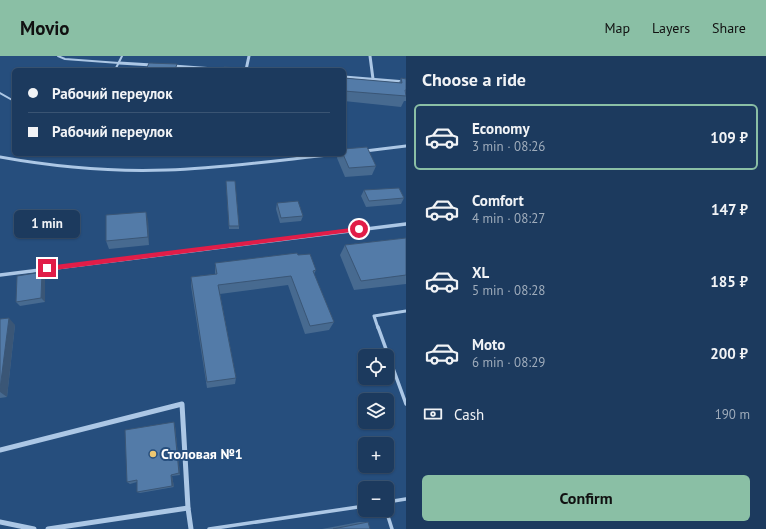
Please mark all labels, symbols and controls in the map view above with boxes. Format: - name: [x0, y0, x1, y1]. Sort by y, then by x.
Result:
- text: Movio: [20, 16, 70, 40]
- text: Map: [604, 19, 630, 37]
- text: Layers: [652, 19, 690, 37]
- text: Share: [712, 19, 746, 37]
- text: Choose a ride: [422, 68, 526, 91]
- text: Рабочий переулок: [52, 84, 173, 103]
- icon: car: [424, 119, 460, 155]
- text: Economy: [472, 119, 530, 138]
- text: Рабочий переулок: [52, 122, 173, 141]
- text: 109 ₽: [710, 128, 748, 147]
- text: 3 min · 08:26: [472, 138, 545, 155]
- icon: car: [424, 191, 460, 227]
- text: Comfort: [472, 191, 524, 210]
- text: 147 ₽: [711, 200, 748, 219]
- callout: 1 min: [14, 210, 80, 238]
- text: 4 min · 08:27: [472, 210, 545, 227]
- text: 1 min: [31, 215, 63, 232]
- route start: [350, 220, 368, 238]
- route end: [38, 259, 56, 277]
- icon: car: [424, 263, 460, 299]
- text: XL: [472, 263, 489, 282]
- text: 185 ₽: [710, 272, 748, 291]
- text: 5 min · 08:28: [472, 282, 545, 299]
- icon: car: [424, 335, 460, 371]
- text: Moto: [472, 335, 505, 354]
- text: 200 ₽: [710, 344, 748, 363]
- map controls: [358, 349, 394, 517]
- button: locate: [358, 349, 394, 385]
- text: 6 min · 08:29: [472, 354, 545, 371]
- button: layers: [358, 393, 394, 429]
- icon: cash: [422, 403, 444, 425]
- text: Cash: [454, 405, 484, 424]
- text: 190 m: [715, 406, 750, 423]
- button: +: [358, 437, 394, 473]
- place label: Столовая №1: [161, 445, 243, 463]
- marker: Столовая №1: [148, 449, 158, 459]
- button: Confirm: [422, 475, 750, 521]
- button: −: [358, 481, 394, 517]

